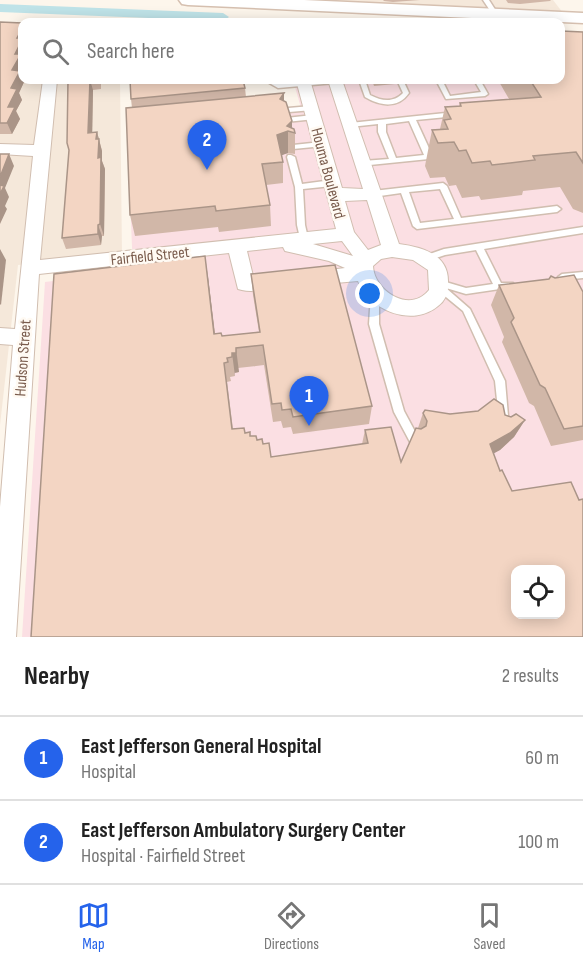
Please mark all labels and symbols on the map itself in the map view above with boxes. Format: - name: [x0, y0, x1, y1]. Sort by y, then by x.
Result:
- pin: 2: [188, 120, 226, 170]
- street label: Houma Boulevard: [306, 126, 349, 221]
- street label: Fairfield Street: [110, 243, 191, 270]
- your location: [355, 279, 384, 308]
- street label: Hudson Street: [11, 319, 36, 397]
- pin: 1: [290, 376, 328, 426]

